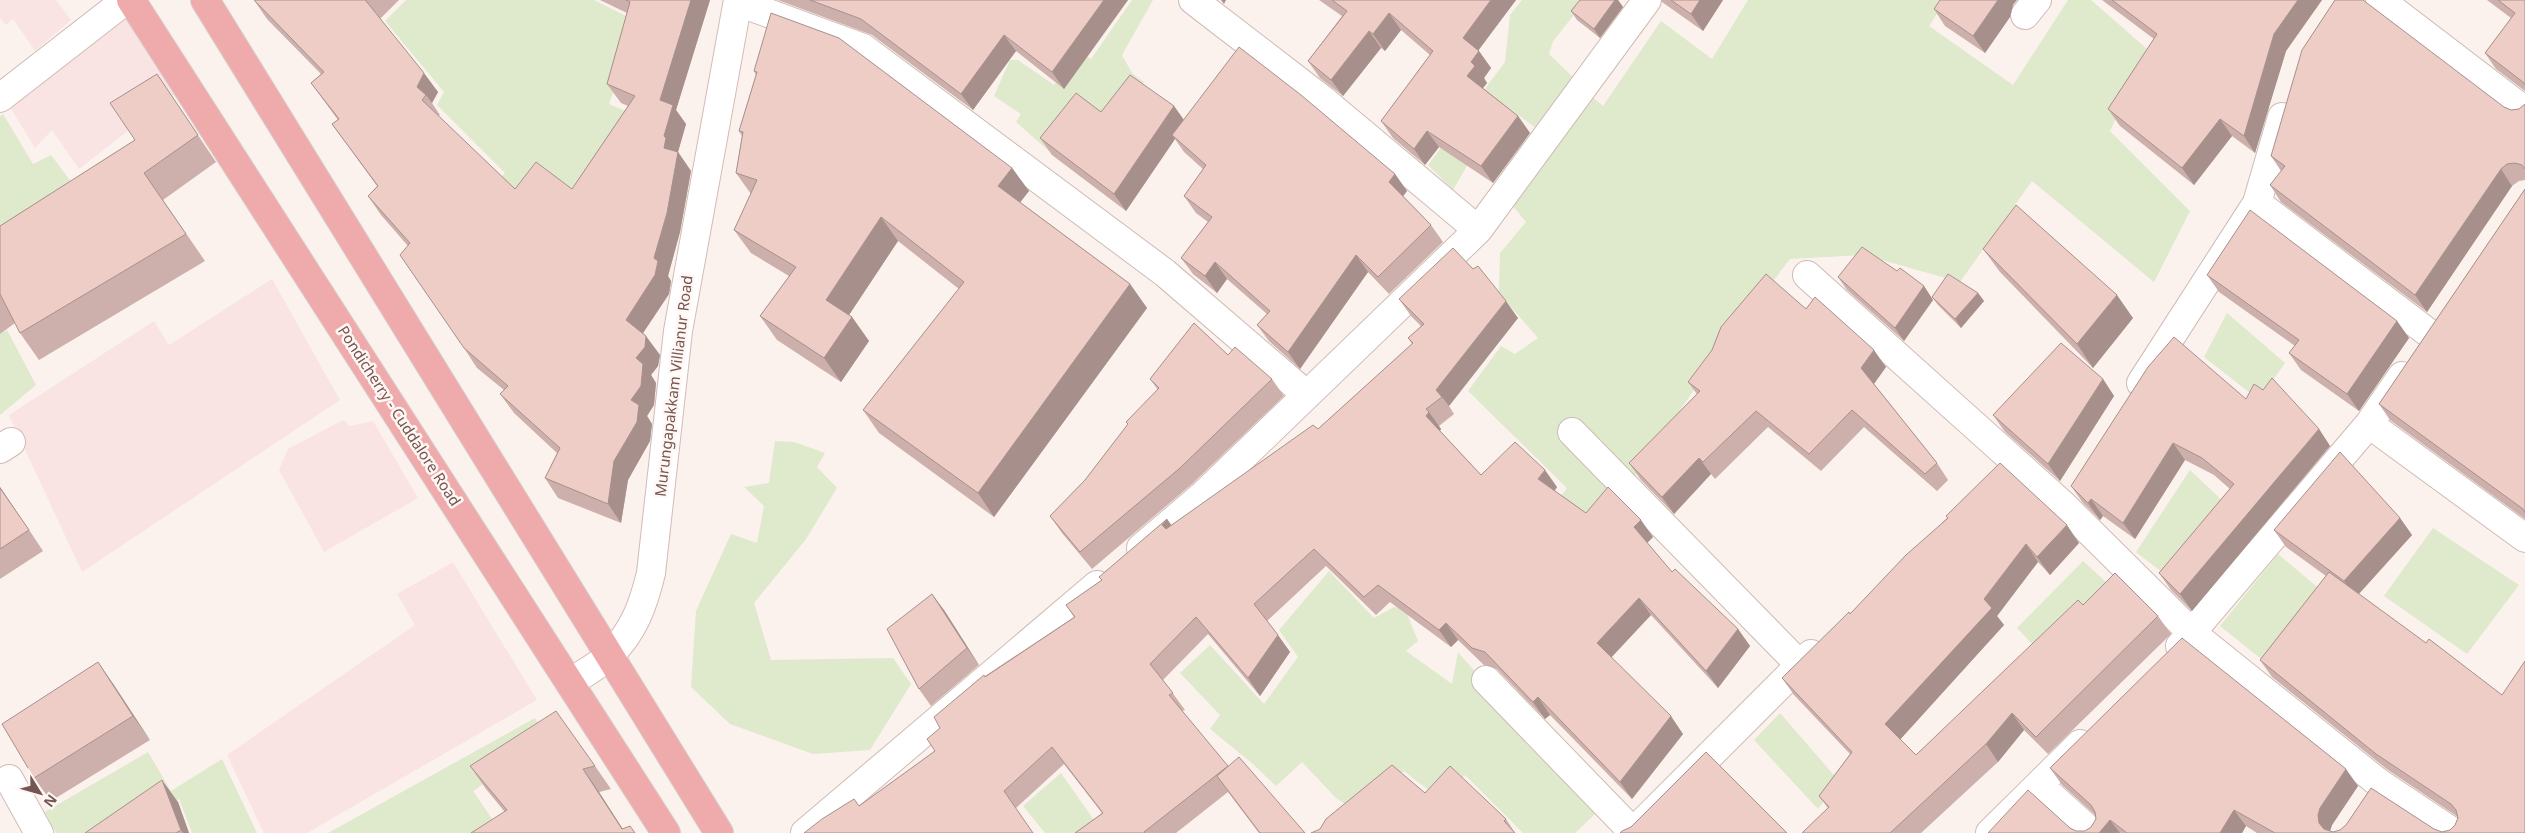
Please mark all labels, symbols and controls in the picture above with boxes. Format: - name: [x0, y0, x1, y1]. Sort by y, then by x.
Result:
- street label: Murungapakkam Villianur Road: [650, 274, 697, 498]
- street label: Pondicherry - Cuddalore Road: [334, 322, 466, 509]
- north arrow: [15, 768, 65, 818]
- text: N: [40, 791, 62, 811]

